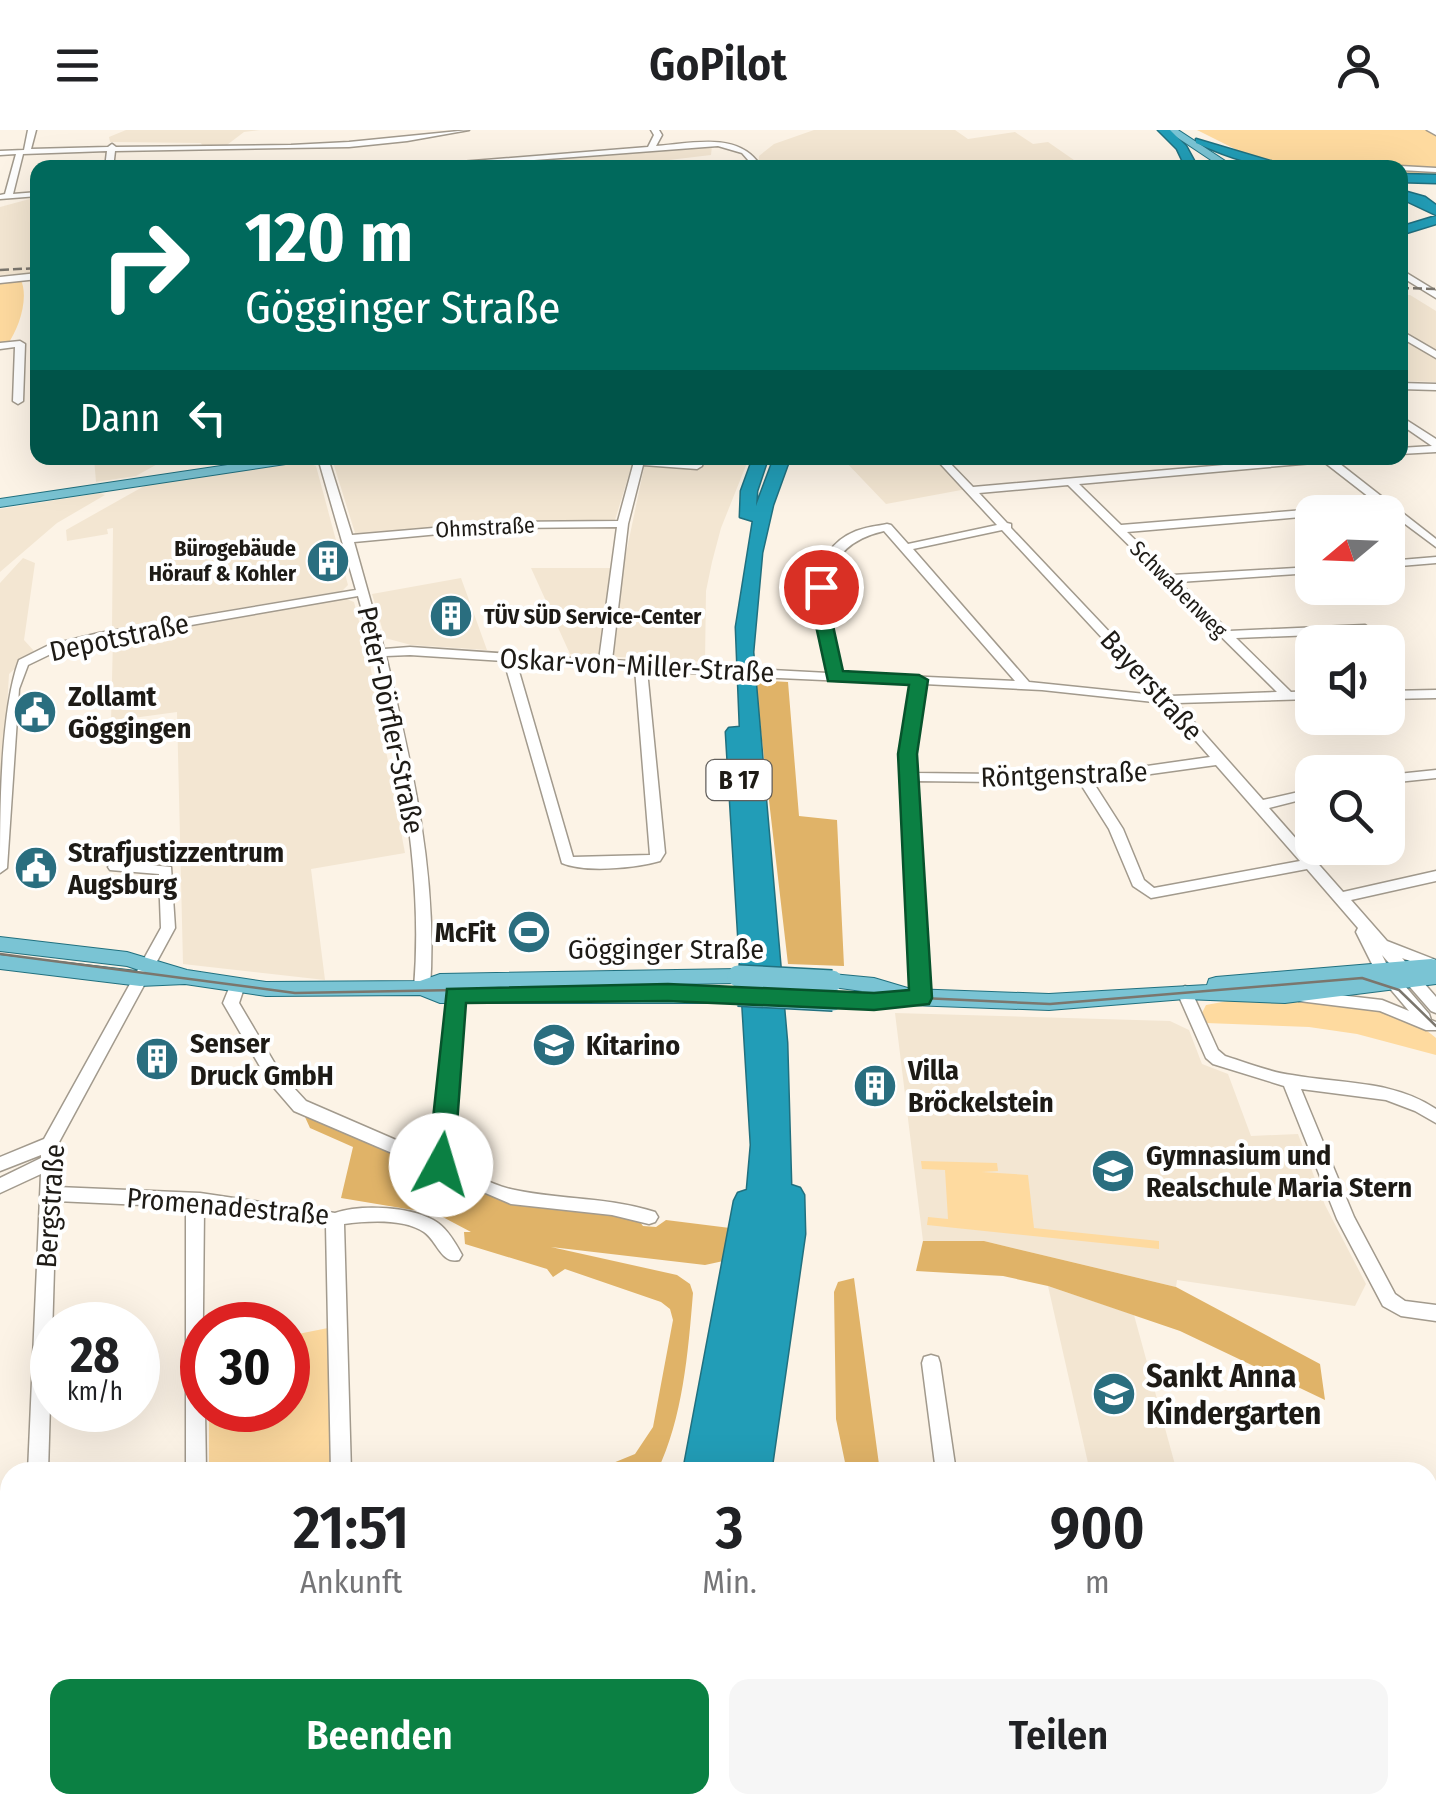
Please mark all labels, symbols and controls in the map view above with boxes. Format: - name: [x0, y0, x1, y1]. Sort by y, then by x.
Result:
- icon: menu: [50, 38, 105, 93]
- text: GoPilot: [649, 38, 787, 92]
- icon: person: [1331, 38, 1386, 93]
- text: 120 m: [245, 196, 413, 280]
- icon: right: [80, 200, 210, 330]
- text: Gögginger Straße: [245, 281, 560, 335]
- icon: left: [180, 390, 235, 445]
- text: Dann: [80, 395, 160, 441]
- north arrow: [1295, 495, 1405, 605]
- map controls: [1295, 495, 1405, 865]
- street label: Ohmstraße: [435, 511, 535, 544]
- place label: Bürogebäude Hörauf & Kohler: [149, 535, 297, 587]
- street label: Schwabenweg: [1124, 535, 1233, 644]
- building icon: Bürogebäude Hörauf & Kohler: [305, 538, 351, 584]
- pin: [779, 545, 864, 630]
- icon: arrive: [794, 560, 849, 615]
- building icon: TÜV SÜD Service-Center: [428, 593, 474, 639]
- street label: Peter-Dörfler-Straße: [350, 603, 431, 837]
- place label: TÜV SÜD Service-Center: [484, 603, 702, 630]
- street label: Depotstraße: [47, 607, 192, 668]
- street label: Bayerstraße: [1094, 623, 1210, 747]
- button: sound: [1295, 625, 1405, 735]
- street label: Oskar-von-Miller-Straße: [499, 642, 775, 689]
- place label: Zollamt Göggingen: [68, 680, 191, 745]
- public building icon: Zollamt Göggingen: [12, 689, 58, 735]
- street label: Röntgenstraße: [980, 755, 1148, 794]
- button: search: [1295, 755, 1405, 865]
- road number: B 17: [706, 760, 772, 800]
- place label: Strafjustizzentrum Augsburg: [67, 836, 284, 901]
- public building icon: Strafjustizzentrum Augsburg: [13, 845, 59, 891]
- sports icon: McFit: [506, 909, 552, 955]
- place label: McFit: [435, 916, 497, 949]
- street label: Gögginger Straße: [568, 933, 764, 966]
- school or university icon: Kitarino: [531, 1022, 577, 1068]
- place label: Senser Druck GmbH: [190, 1027, 334, 1092]
- place label: Kitarino: [586, 1029, 680, 1062]
- building icon: Senser Druck GmbH: [134, 1036, 180, 1082]
- place label: Villa Bröckelstein: [907, 1054, 1054, 1119]
- building icon: Villa Bröckelstein: [852, 1063, 898, 1109]
- position arrow: [389, 1113, 493, 1217]
- place label: Gymnasium und Realschule Maria Stern: [1146, 1139, 1412, 1204]
- street label: Bergstraße: [30, 1143, 71, 1269]
- school or university icon: Gymnasium und Realschule Maria Stern: [1090, 1148, 1136, 1194]
- street label: Promenadestraße: [125, 1181, 331, 1232]
- speed limit sign: 30: [180, 1302, 310, 1432]
- text: 28: [70, 1325, 120, 1385]
- place label: Sankt Anna Kindergarten: [1146, 1357, 1321, 1432]
- school or university icon: Sankt Anna Kindergarten: [1091, 1371, 1137, 1417]
- text: km/h: [67, 1377, 123, 1407]
- text: 21:51: [293, 1492, 409, 1564]
- text: 3: [715, 1492, 744, 1564]
- text: 900: [1050, 1492, 1145, 1564]
- text: Ankunft: [300, 1563, 402, 1601]
- text: Min.: [702, 1563, 757, 1601]
- text: m: [1085, 1563, 1110, 1601]
- button: Beenden: [50, 1679, 709, 1794]
- button: Teilen: [729, 1679, 1388, 1794]

